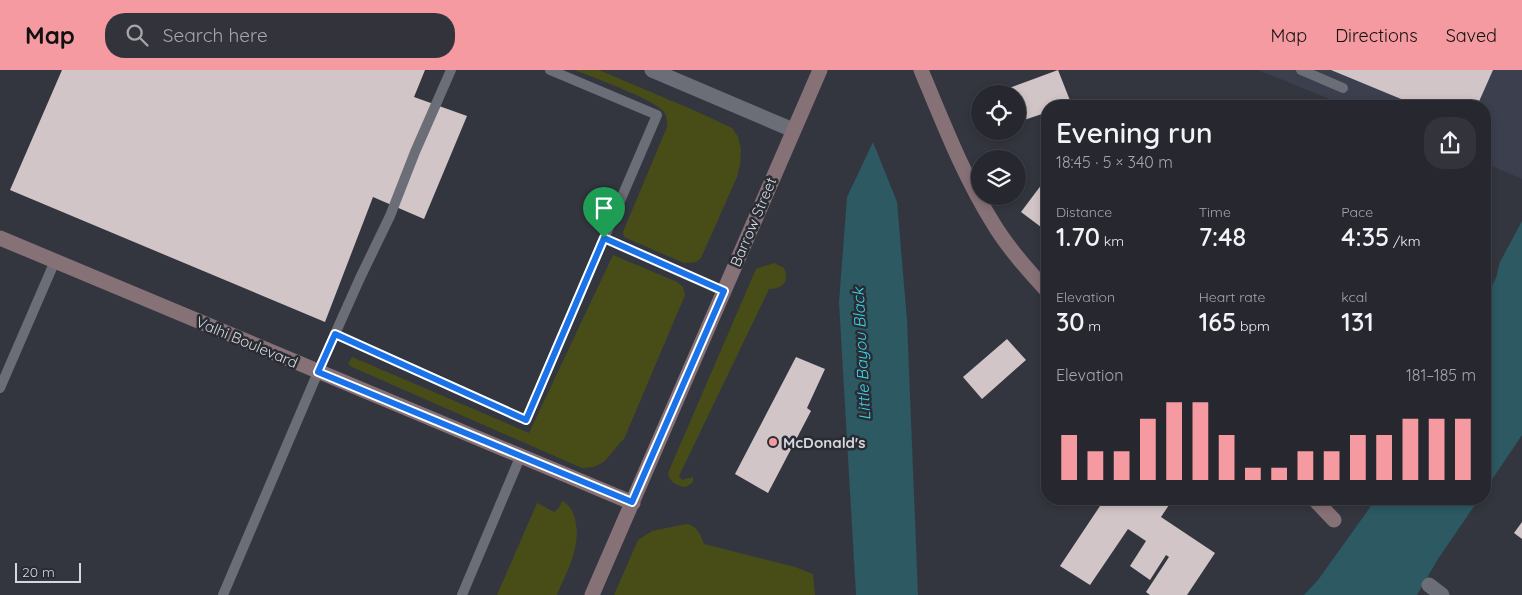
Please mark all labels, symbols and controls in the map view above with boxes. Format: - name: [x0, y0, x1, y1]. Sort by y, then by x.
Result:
- search box: [105, 13, 455, 58]
- text: Map: [25, 20, 75, 50]
- icon: search: [123, 21, 151, 49]
- text: Search here: [163, 23, 268, 47]
- text: Map: [1270, 24, 1307, 47]
- text: Directions: [1335, 24, 1418, 47]
- text: Saved: [1446, 24, 1497, 47]
- map controls: [971, 85, 1026, 205]
- button: locate: [971, 85, 1026, 140]
- text: Evening run: [1056, 115, 1213, 150]
- button: share: [1424, 117, 1476, 169]
- button: layers: [971, 150, 1026, 205]
- text: 18:45 · 5 × 340 m: [1056, 152, 1173, 172]
- street label: Barrow Street: [726, 174, 780, 270]
- pin: [583, 187, 625, 238]
- icon: arrive: [590, 194, 618, 222]
- text: Distance: [1056, 203, 1112, 221]
- text: Time: [1199, 203, 1231, 221]
- text: Pace: [1341, 203, 1373, 221]
- text: 1.70: [1056, 221, 1100, 252]
- text: 7:48: [1199, 221, 1246, 252]
- text: 4:35: [1341, 221, 1389, 252]
- text: km: [1100, 232, 1124, 250]
- text: /km: [1389, 232, 1421, 250]
- water label: Little Bayou Black: [847, 286, 874, 421]
- text: Elevation: [1056, 288, 1115, 306]
- text: Heart rate: [1199, 288, 1265, 306]
- text: kcal: [1341, 288, 1367, 306]
- text: 30: [1056, 306, 1085, 337]
- text: 165: [1199, 306, 1236, 337]
- text: 131: [1341, 306, 1374, 337]
- street label: Valhi Boulevard: [193, 312, 301, 372]
- text: m: [1085, 317, 1101, 335]
- text: bpm: [1236, 317, 1270, 335]
- text: Elevation: [1056, 365, 1123, 385]
- text: 181–185 m: [1406, 365, 1476, 385]
- place label: McDonald's: [783, 433, 865, 452]
- marker: McDonald's: [767, 436, 779, 448]
- scale bar: [15, 560, 81, 583]
- text: 20 m: [22, 563, 55, 581]

